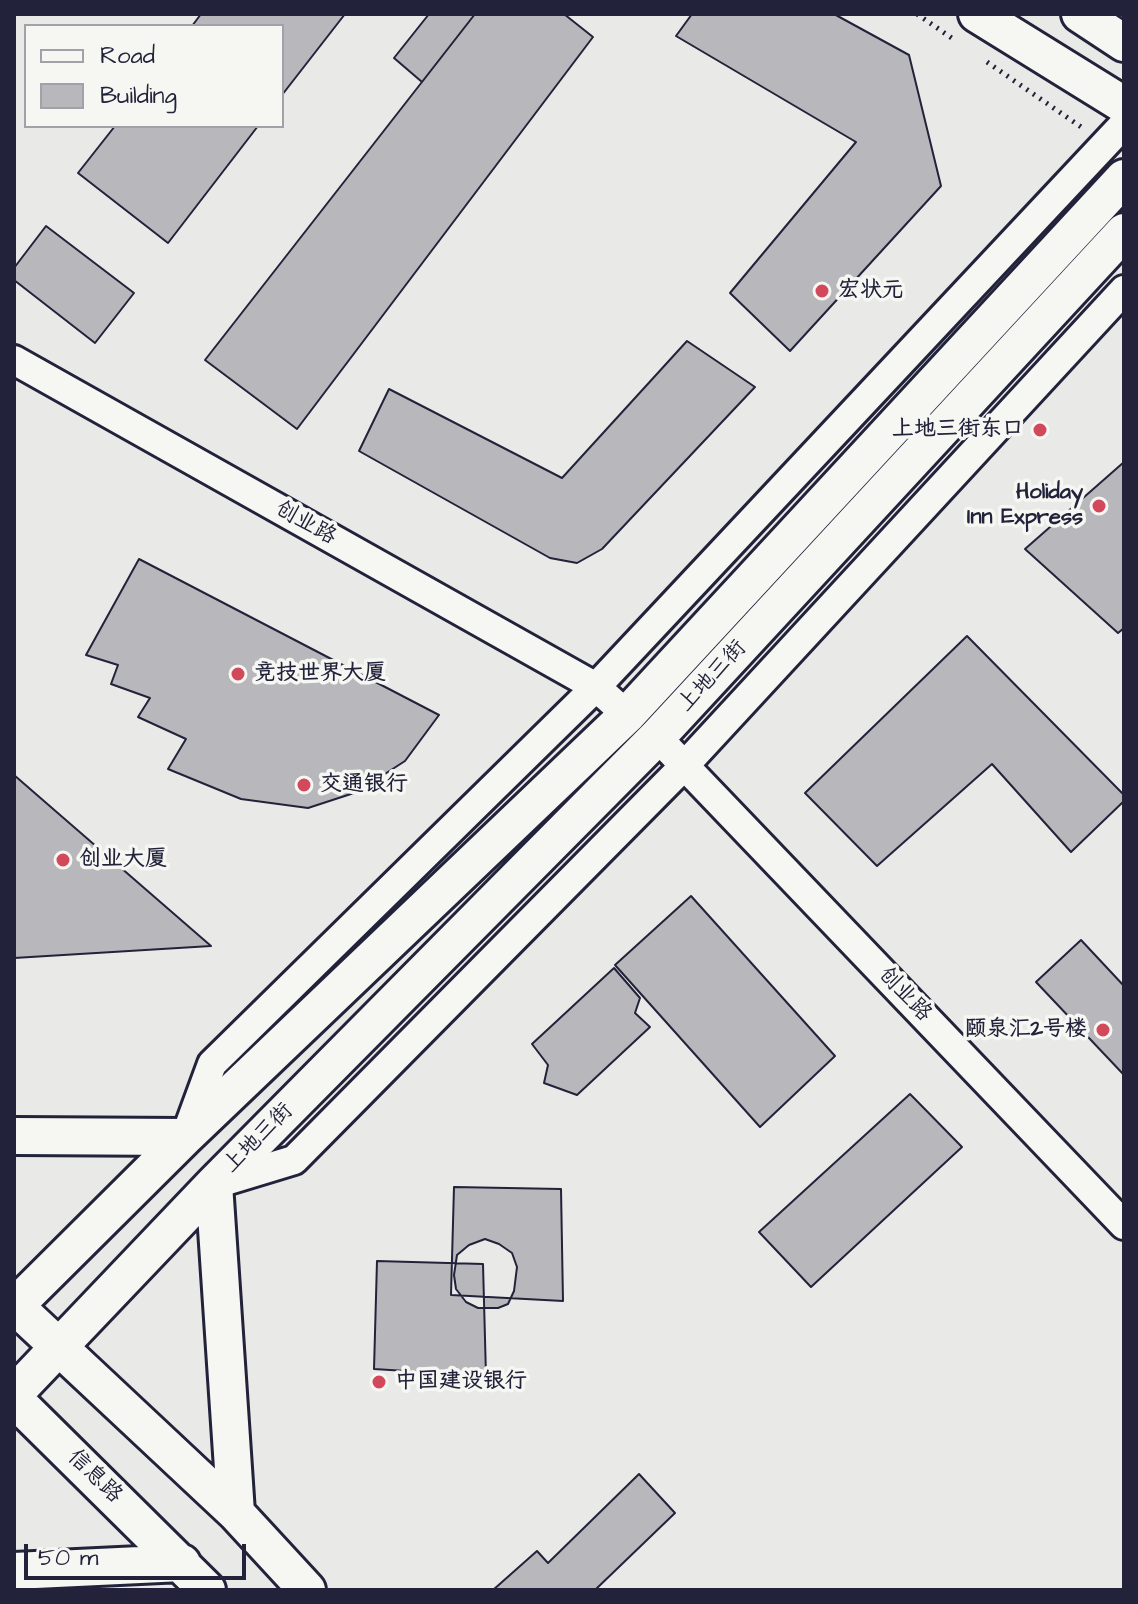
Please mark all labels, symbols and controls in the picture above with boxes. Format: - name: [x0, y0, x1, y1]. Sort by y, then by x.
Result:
- legend: [24, 24, 284, 128]
- text: Road: [100, 39, 155, 73]
- text: Building: [100, 79, 177, 113]
- place label: 宏状元: [838, 278, 904, 304]
- marker: 宏状元: [813, 282, 831, 300]
- place label: 上地三街东口: [892, 417, 1024, 443]
- marker: 上地三街东口: [1031, 421, 1049, 439]
- place label: Holiday Inn Express: [967, 480, 1083, 532]
- street label: 创业路: [270, 496, 340, 552]
- marker: Holiday Inn Express: [1090, 497, 1108, 515]
- street label: 上地三街: [673, 636, 753, 718]
- place label: 竞技世界大厦: [254, 661, 386, 687]
- marker: 竞技世界大厦: [229, 665, 247, 683]
- place label: 交通银行: [320, 772, 408, 798]
- marker: 交通银行: [295, 776, 313, 794]
- place label: 创业大厦: [79, 847, 167, 873]
- marker: 创业大厦: [54, 851, 72, 869]
- street label: 创业路: [872, 962, 936, 1028]
- place label: 颐泉汇2号楼: [964, 1017, 1087, 1043]
- marker: 颐泉汇2号楼: [1094, 1021, 1112, 1039]
- street label: 上地三街: [219, 1099, 299, 1179]
- place label: 中国建设银行: [395, 1369, 527, 1395]
- marker: 中国建设银行: [370, 1373, 388, 1391]
- street label: 信息路: [61, 1445, 127, 1509]
- scale bar: [28, 1528, 250, 1578]
- text: 50 m: [38, 1541, 98, 1575]

